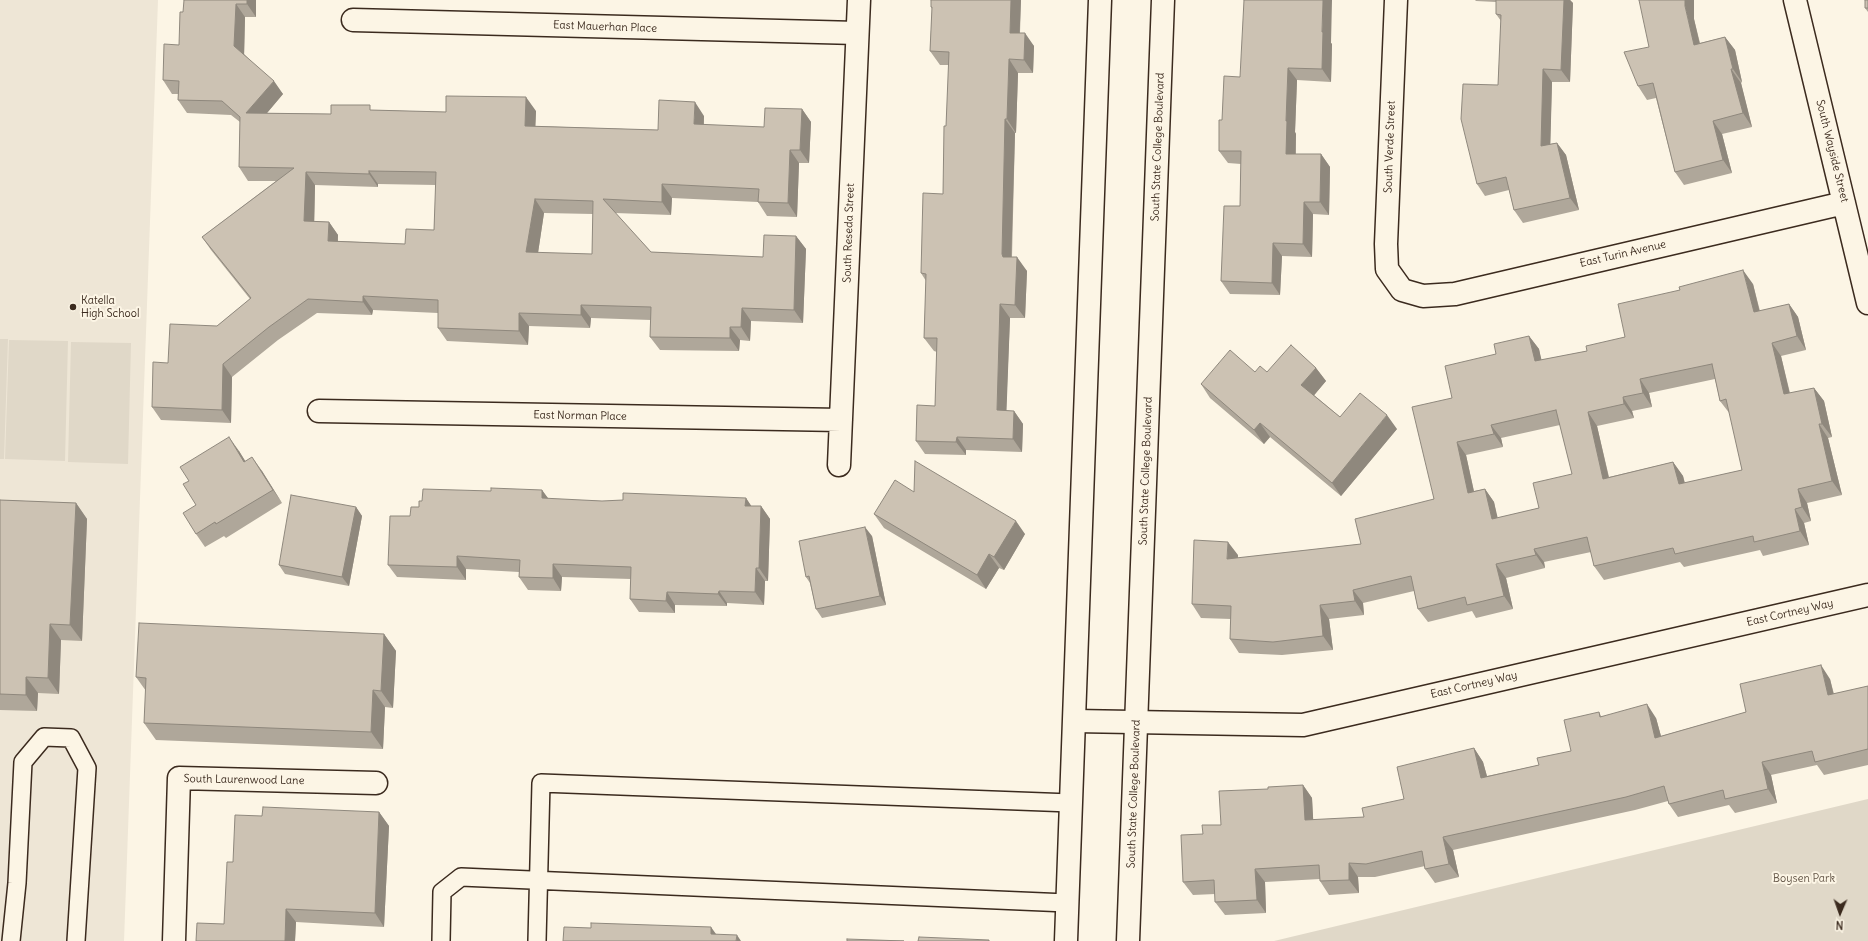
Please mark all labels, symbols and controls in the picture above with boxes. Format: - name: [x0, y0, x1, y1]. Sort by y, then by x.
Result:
- street label: East Mauerhan Place: [553, 19, 657, 35]
- street label: South State College Boulevard: [1149, 72, 1167, 222]
- street label: South Wayside Street: [1813, 98, 1851, 204]
- street label: South Verde Street: [1382, 101, 1398, 193]
- street label: South Reseda Street: [841, 183, 857, 283]
- street label: East Turin Avenue: [1579, 238, 1667, 270]
- place label: Katella High School: [81, 294, 139, 320]
- marker: Katella High School: [68, 302, 78, 312]
- street label: South State College Boulevard: [1137, 396, 1155, 546]
- street label: East Norman Place: [533, 409, 627, 423]
- street label: East Cortney Way: [1745, 597, 1835, 629]
- street label: East Cortney Way: [1429, 669, 1519, 701]
- street label: South State College Boulevard: [1125, 719, 1143, 869]
- street label: South Laurenwood Lane: [183, 772, 305, 788]
- park label: Boysen Park: [1773, 872, 1835, 886]
- north arrow: [1820, 893, 1860, 933]
- text: N: [1836, 918, 1844, 932]

